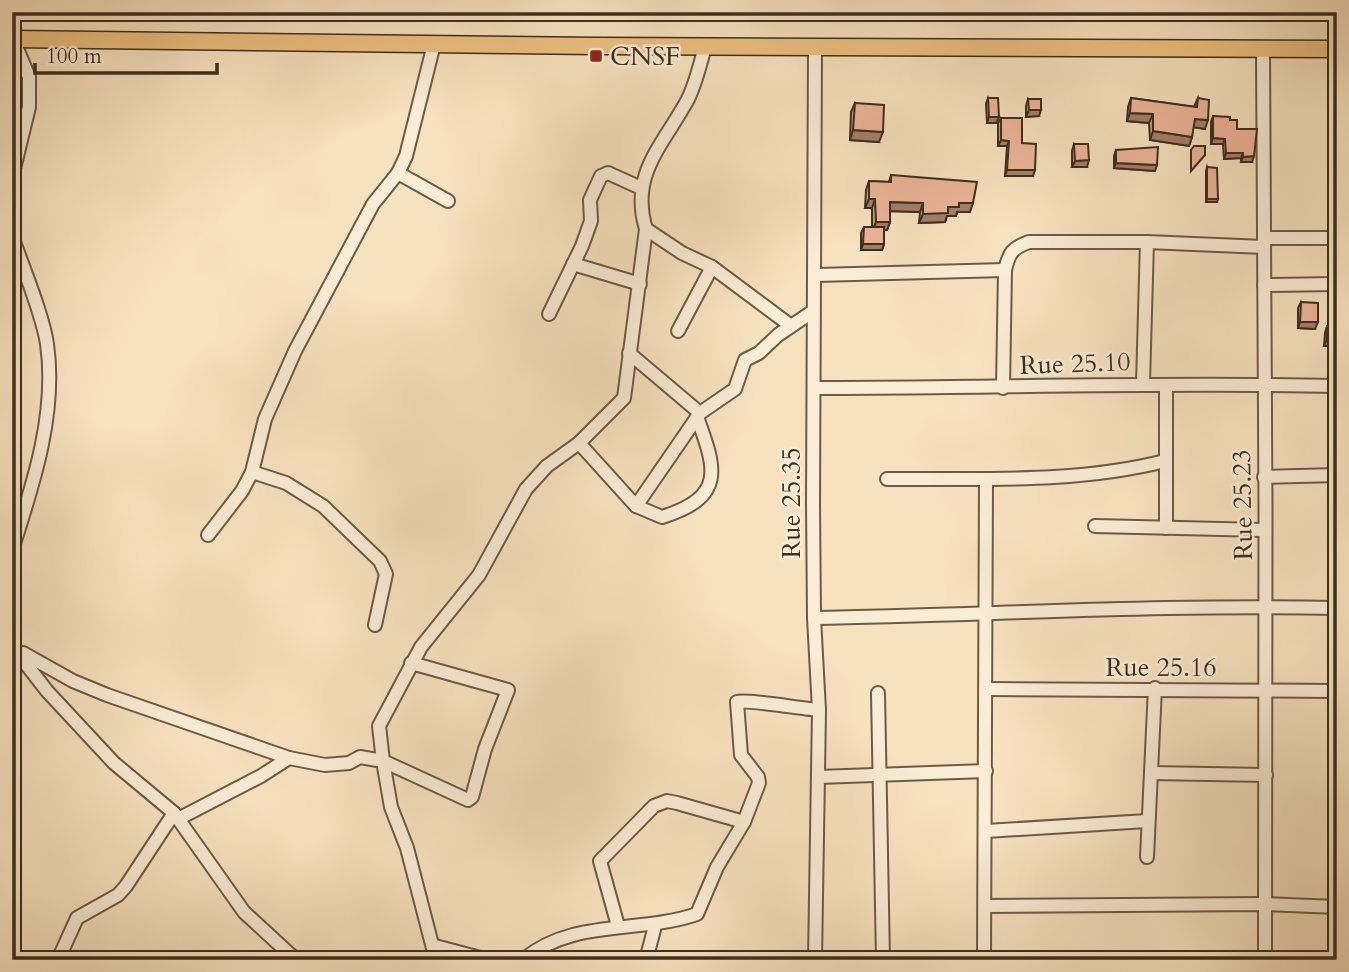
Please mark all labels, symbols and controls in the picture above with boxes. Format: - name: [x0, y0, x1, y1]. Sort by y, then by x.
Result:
- scale bar: [35, 32, 217, 76]
- place label: CNSF: [610, 39, 680, 74]
- text: 100 m: [46, 42, 102, 71]
- marker: CNSF: [588, 48, 604, 64]
- street label: Rue 25.10: [1019, 344, 1131, 383]
- street label: Rue 25.35: [774, 448, 809, 558]
- street label: Rue 25.23: [1224, 449, 1261, 561]
- street label: Rue 25.16: [1106, 650, 1216, 685]

